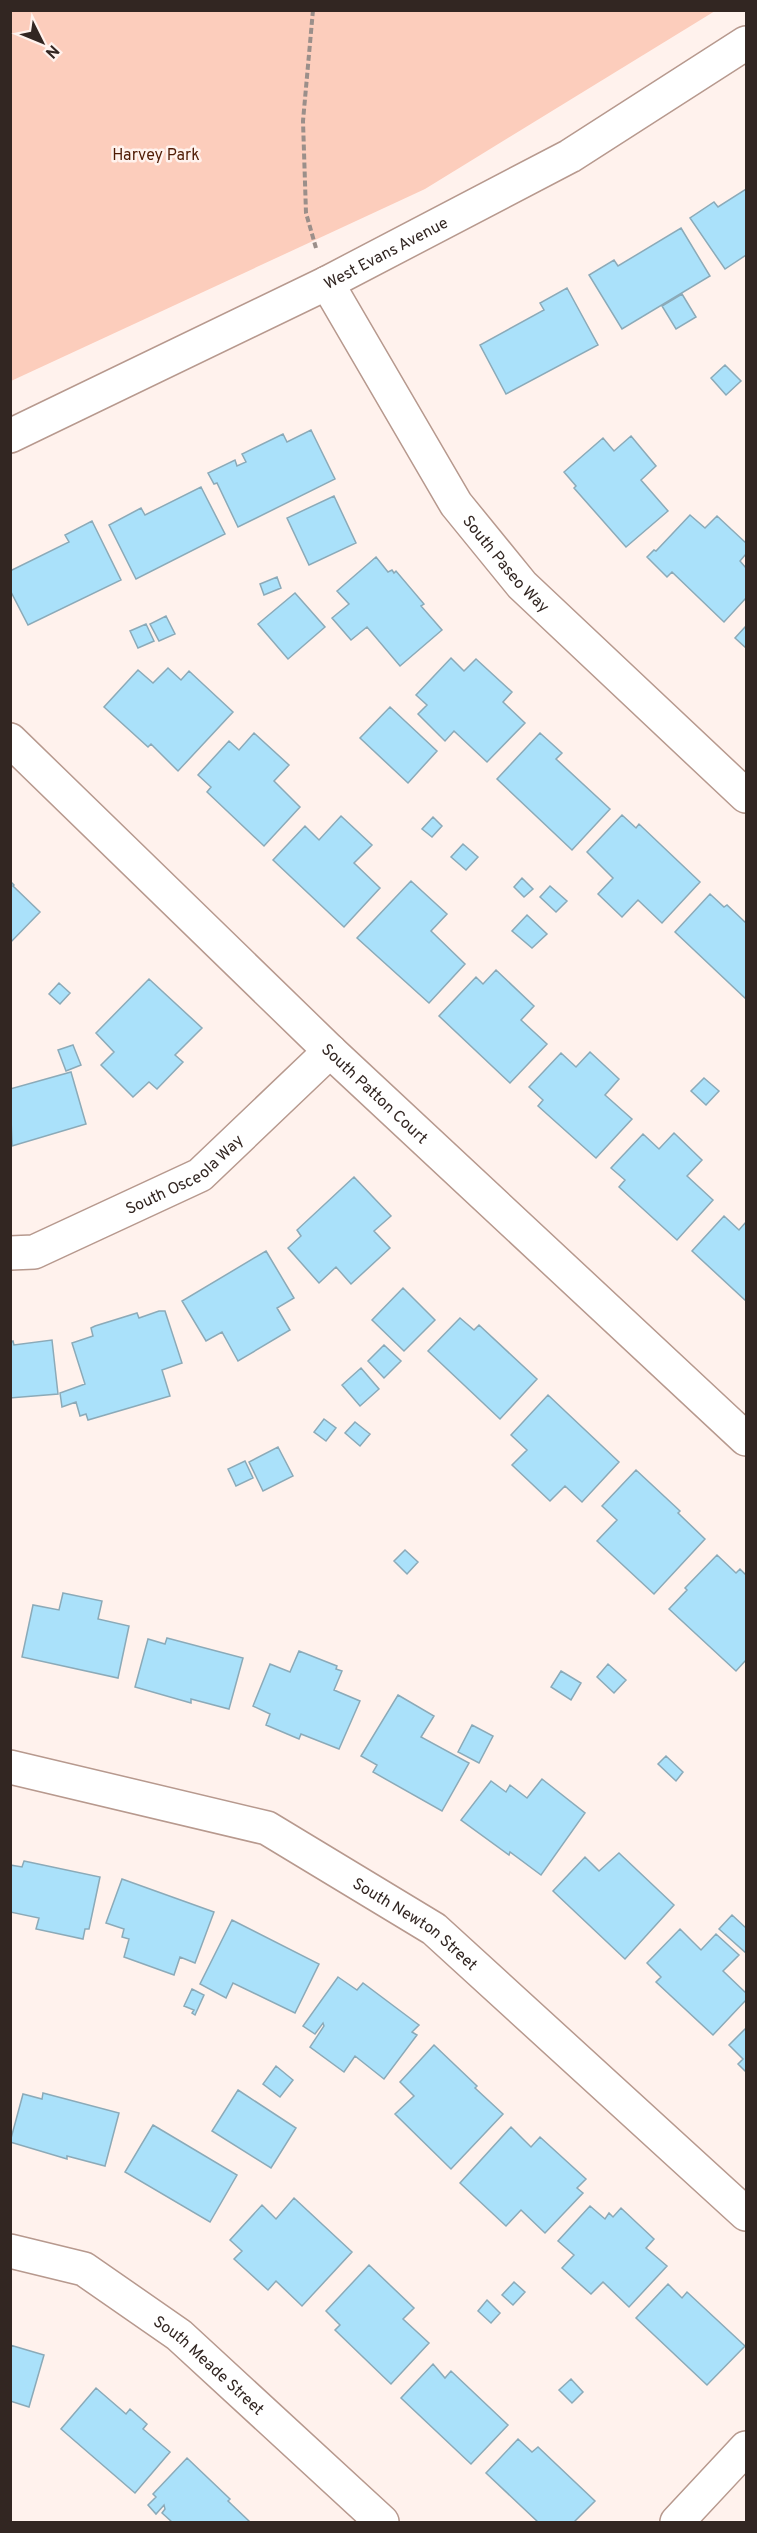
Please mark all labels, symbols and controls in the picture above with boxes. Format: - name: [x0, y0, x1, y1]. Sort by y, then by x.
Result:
- north arrow: [12, 12, 72, 72]
- text: N: [40, 40, 63, 62]
- park label: Harvey Park: [112, 146, 200, 166]
- street label: West Evans Avenue: [321, 214, 452, 295]
- street label: South Paseo Way: [457, 512, 553, 618]
- street label: South Patton Court: [316, 1040, 431, 1149]
- street label: South Osceola Way: [123, 1131, 248, 1220]
- street label: South Newton Street: [348, 1874, 481, 1976]
- street label: South Meade Street: [149, 2312, 267, 2420]

